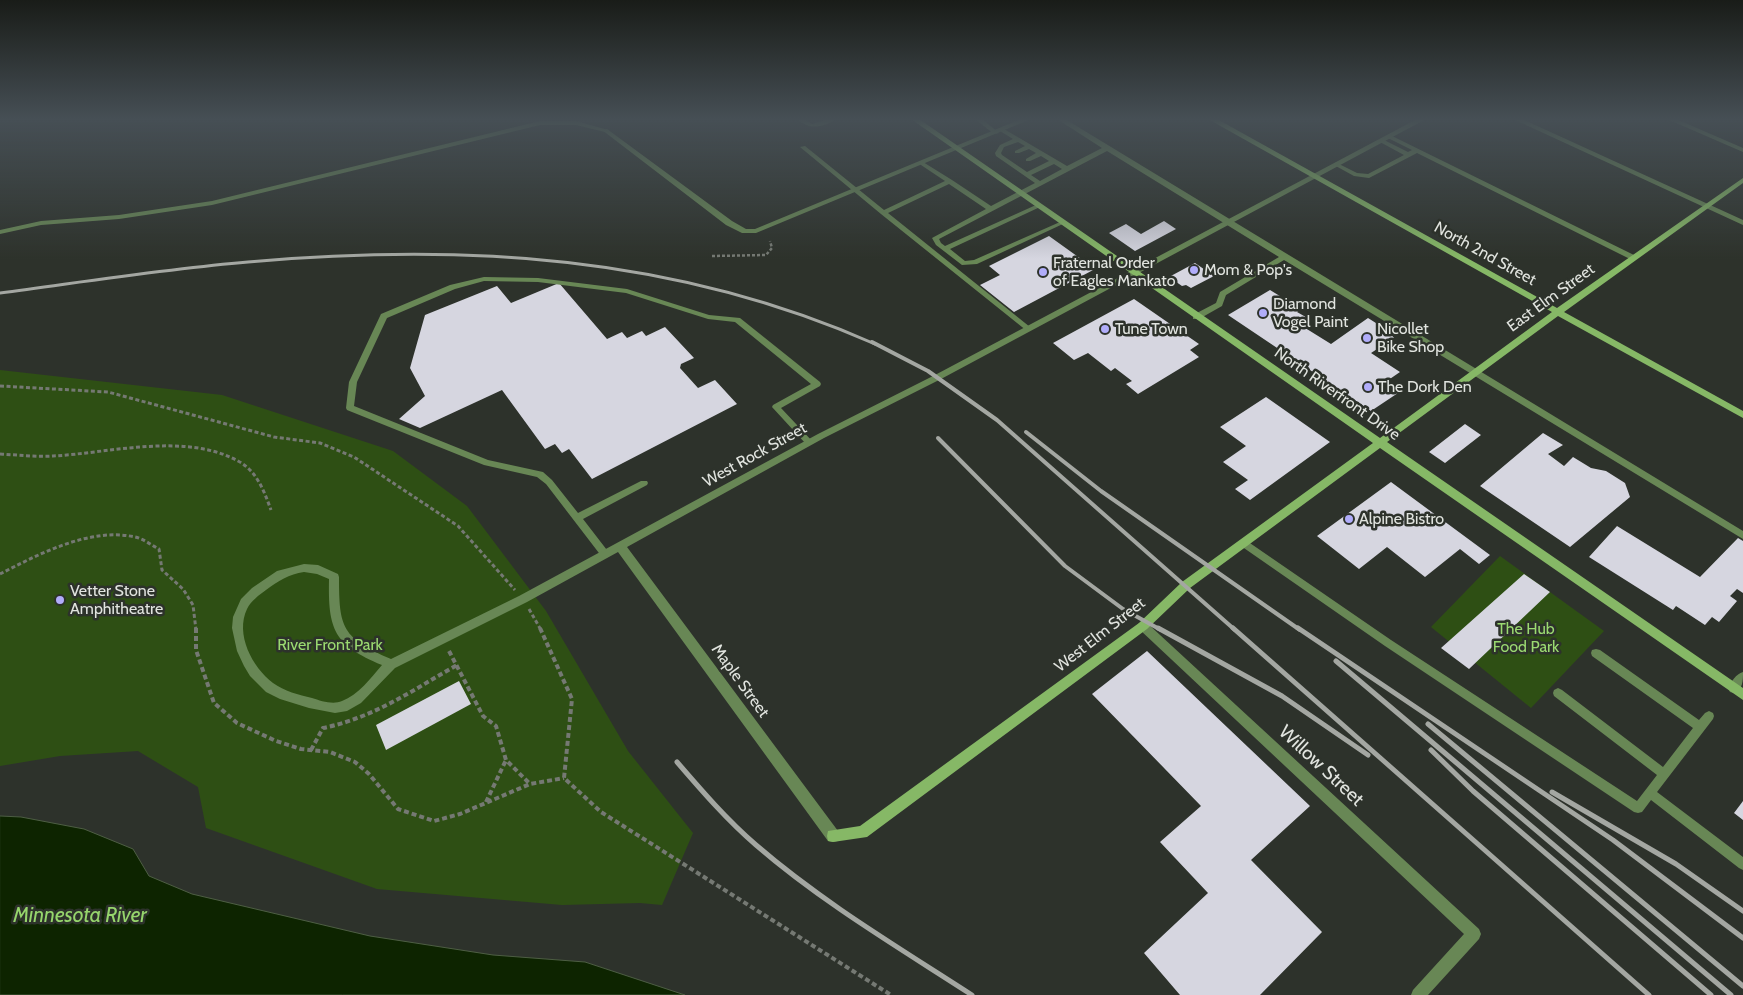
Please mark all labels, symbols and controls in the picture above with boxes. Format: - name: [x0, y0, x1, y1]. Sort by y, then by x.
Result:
- street label: North 2nd Street: [1431, 218, 1539, 290]
- place label: Fraternal Order of Eagles Mankato: [1053, 253, 1175, 291]
- place label: Mom & Pop's: [1204, 260, 1292, 280]
- street label: East Elm Street: [1503, 260, 1599, 336]
- marker: Mom & Pop's: [1188, 264, 1200, 276]
- marker: Fraternal Order of Eagles Mankato: [1037, 266, 1049, 278]
- place label: Diamond Vogel Paint: [1273, 294, 1348, 332]
- marker: Diamond Vogel Paint: [1257, 307, 1269, 319]
- place label: Tune Town: [1115, 319, 1188, 339]
- place label: Nicollet Bike Shop: [1377, 319, 1444, 357]
- marker: Tune Town: [1099, 323, 1111, 335]
- marker: Nicollet Bike Shop: [1361, 332, 1373, 344]
- street label: North Riverfront Drive: [1270, 343, 1404, 445]
- place label: The Dork Den: [1378, 377, 1472, 397]
- marker: The Dork Den: [1362, 381, 1374, 393]
- street label: West Rock Street: [700, 419, 810, 491]
- place label: Alpine Bistro: [1359, 509, 1444, 529]
- marker: Alpine Bistro: [1343, 513, 1355, 525]
- place label: Vetter Stone Amphitheatre: [70, 581, 163, 619]
- marker: Vetter Stone Amphitheatre: [54, 594, 66, 606]
- street label: West Elm Street: [1051, 594, 1149, 676]
- park label: The Hub Food Park: [1493, 619, 1559, 657]
- park label: River Front Park: [277, 635, 383, 655]
- street label: Maple Street: [707, 641, 773, 721]
- street label: Willow Street: [1274, 721, 1368, 811]
- water label: Minnesota River: [13, 903, 147, 929]

